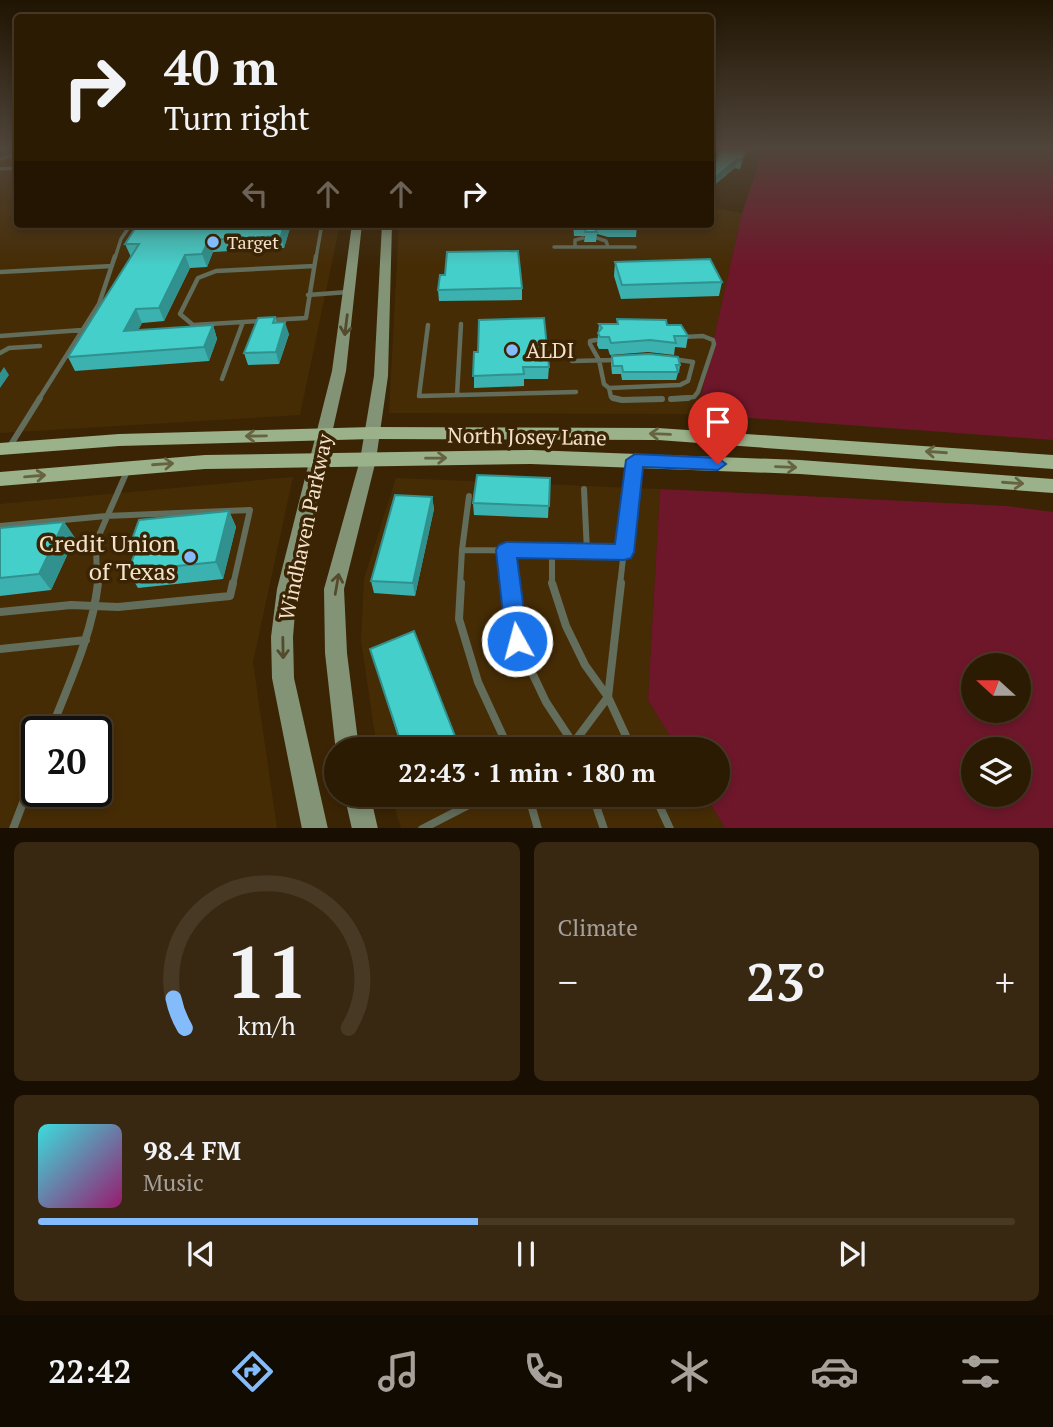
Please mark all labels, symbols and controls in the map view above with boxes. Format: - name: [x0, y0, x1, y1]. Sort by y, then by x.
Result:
- text: 40 m: [164, 34, 278, 99]
- icon: right: [49, 42, 140, 133]
- text: Turn right: [164, 97, 310, 139]
- icon: left: [236, 175, 274, 213]
- icon: ahead: [309, 175, 347, 213]
- icon: ahead: [382, 175, 420, 213]
- icon: right: [455, 175, 493, 213]
- place label: Target: [227, 230, 279, 254]
- marker: Target: [205, 234, 221, 250]
- one-way arrow: [339, 313, 352, 336]
- place label: ALDI: [526, 336, 574, 364]
- marker: ALDI: [504, 342, 520, 358]
- pin: [688, 392, 748, 464]
- icon: arrive: [699, 403, 737, 441]
- street label: North Josey Lane: [447, 421, 607, 451]
- one-way arrow: [649, 428, 672, 441]
- one-way arrow: [244, 429, 267, 442]
- street label: Windhaven Parkway: [272, 431, 339, 623]
- one-way arrow: [925, 446, 948, 459]
- one-way arrow: [424, 451, 447, 464]
- one-way arrow: [151, 458, 174, 471]
- one-way arrow: [774, 460, 797, 473]
- one-way arrow: [24, 469, 46, 482]
- one-way arrow: [1001, 476, 1024, 489]
- place label: Credit Union of Texas: [39, 527, 176, 587]
- marker: Credit Union of Texas: [182, 549, 198, 565]
- one-way arrow: [331, 573, 344, 596]
- position arrow: [480, 604, 554, 678]
- one-way arrow: [276, 636, 289, 659]
- north arrow: [961, 653, 1031, 723]
- map controls: [961, 653, 1031, 807]
- speed limit sign: 20: [21, 716, 112, 807]
- button: layers: [961, 737, 1031, 807]
- text: 22:43 · 1 min · 180 m: [398, 755, 656, 789]
- text: Climate: [558, 912, 638, 943]
- text: 11: [226, 922, 308, 1019]
- text: 23°: [746, 947, 826, 1016]
- text: −: [558, 957, 578, 1007]
- text: +: [995, 957, 1015, 1007]
- text: km/h: [238, 1008, 296, 1041]
- text: 98.4 FM: [143, 1133, 241, 1167]
- text: Music: [143, 1167, 204, 1198]
- icon: previous: [182, 1235, 220, 1273]
- icon: pause: [507, 1235, 545, 1273]
- icon: next: [833, 1235, 871, 1273]
- icon: directions: [228, 1347, 277, 1396]
- icon: music: [374, 1347, 423, 1396]
- icon: phone: [519, 1347, 568, 1396]
- icon: climate: [665, 1347, 714, 1396]
- icon: car: [810, 1347, 859, 1396]
- icon: filters: [956, 1347, 1005, 1396]
- text: 22:42: [48, 1350, 132, 1392]

